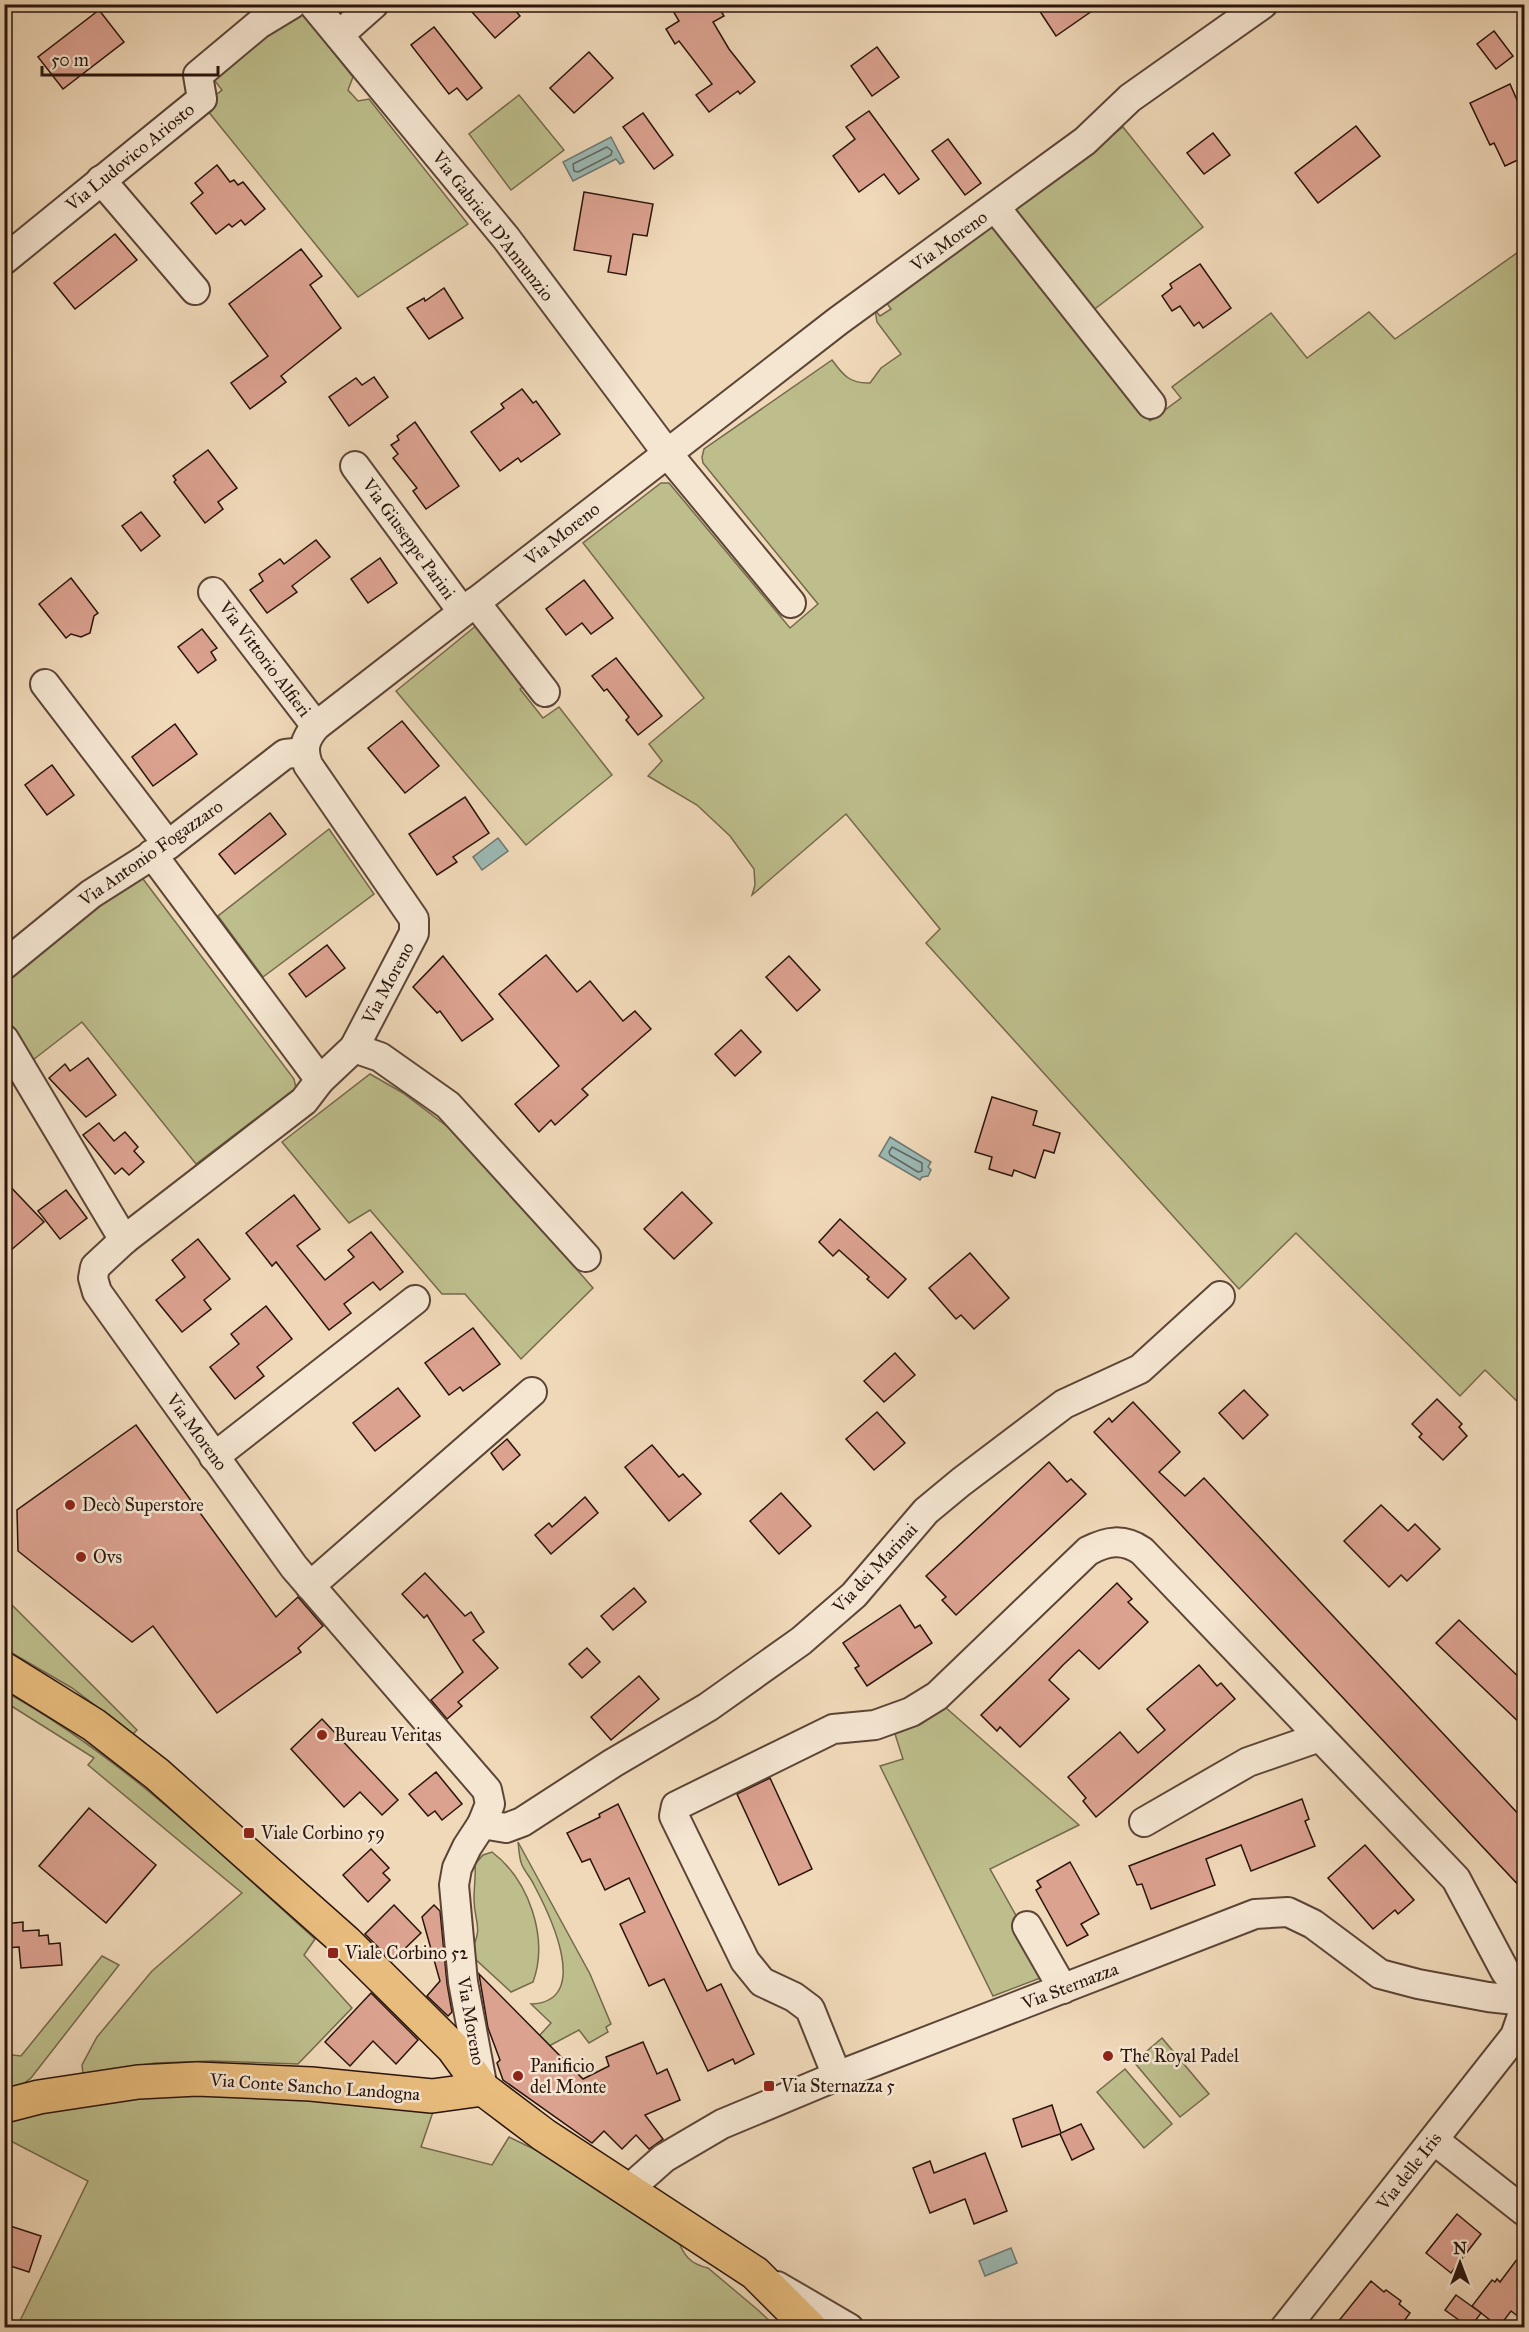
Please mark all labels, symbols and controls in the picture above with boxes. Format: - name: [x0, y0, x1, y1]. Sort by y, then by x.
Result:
- scale bar: [42, 39, 218, 77]
- text: 50 m: [51, 49, 89, 71]
- street label: Via Ludovico Ariosto: [60, 98, 199, 216]
- street label: Via Gabriele D'Annunzio: [427, 146, 559, 306]
- street label: Via Moreno: [906, 206, 992, 277]
- street label: Via Giuseppe Parini: [357, 474, 460, 604]
- street label: Via Moreno: [519, 498, 604, 571]
- street label: Via Vittorio Alfieri: [214, 596, 316, 721]
- street label: Via Antonio Fogazzaro: [74, 795, 228, 912]
- street label: Via Moreno: [357, 938, 419, 1029]
- street label: Via Moreno: [161, 1389, 232, 1475]
- place label: Decò Superstore: [82, 1494, 204, 1516]
- marker: Decò Superstore: [63, 1498, 77, 1512]
- street label: Via dei Marinai: [827, 1519, 922, 1618]
- place label: Ovs: [93, 1546, 122, 1568]
- marker: Ovs: [74, 1550, 88, 1564]
- place label: Bureau Veritas: [334, 1724, 442, 1746]
- marker: Bureau Veritas: [315, 1728, 329, 1742]
- place label: Viale Corbino 59: [260, 1822, 385, 1844]
- marker: Viale Corbino 59: [242, 1826, 256, 1840]
- place label: Viale Corbino 52: [344, 1942, 468, 1964]
- marker: Viale Corbino 52: [326, 1946, 340, 1960]
- street label: Via Sternazza: [1018, 1957, 1122, 2015]
- street label: Via Moreno: [452, 1974, 490, 2067]
- place label: The Royal Padel: [1120, 2045, 1239, 2067]
- marker: The Royal Padel: [1101, 2049, 1115, 2063]
- place label: Panificio del Monte: [530, 2055, 606, 2098]
- street label: Via Conte Sancho Landogna: [208, 2069, 421, 2106]
- marker: Panificio del Monte: [511, 2069, 525, 2083]
- place label: Via Sternazza 5: [780, 2075, 895, 2097]
- marker: Via Sternazza 5: [762, 2079, 776, 2093]
- street label: Via delle Iris: [1371, 2128, 1446, 2215]
- north arrow: [1430, 2233, 1490, 2293]
- text: N: [1453, 2239, 1467, 2258]

